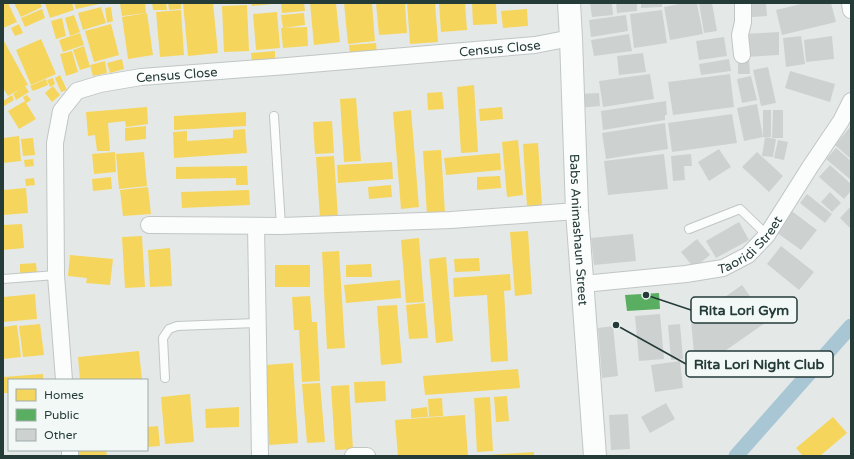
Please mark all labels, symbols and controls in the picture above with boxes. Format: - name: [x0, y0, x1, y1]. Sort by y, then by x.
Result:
- street label: Census Close: [458, 37, 542, 60]
- street label: Census Close: [135, 64, 218, 87]
- street label: Babs Animashaun Street: [566, 154, 591, 306]
- street label: Taoridi Street: [717, 213, 786, 278]
- callout: Rita Lori Gym: [691, 297, 797, 323]
- text: Rita Lori Gym: [699, 302, 789, 319]
- callout: Rita Lori Night Club: [686, 351, 833, 377]
- text: Rita Lori Night Club: [694, 356, 825, 373]
- legend: [8, 379, 148, 451]
- text: Homes: [44, 388, 84, 402]
- text: Public: [44, 408, 79, 422]
- text: Other: [44, 428, 77, 442]

